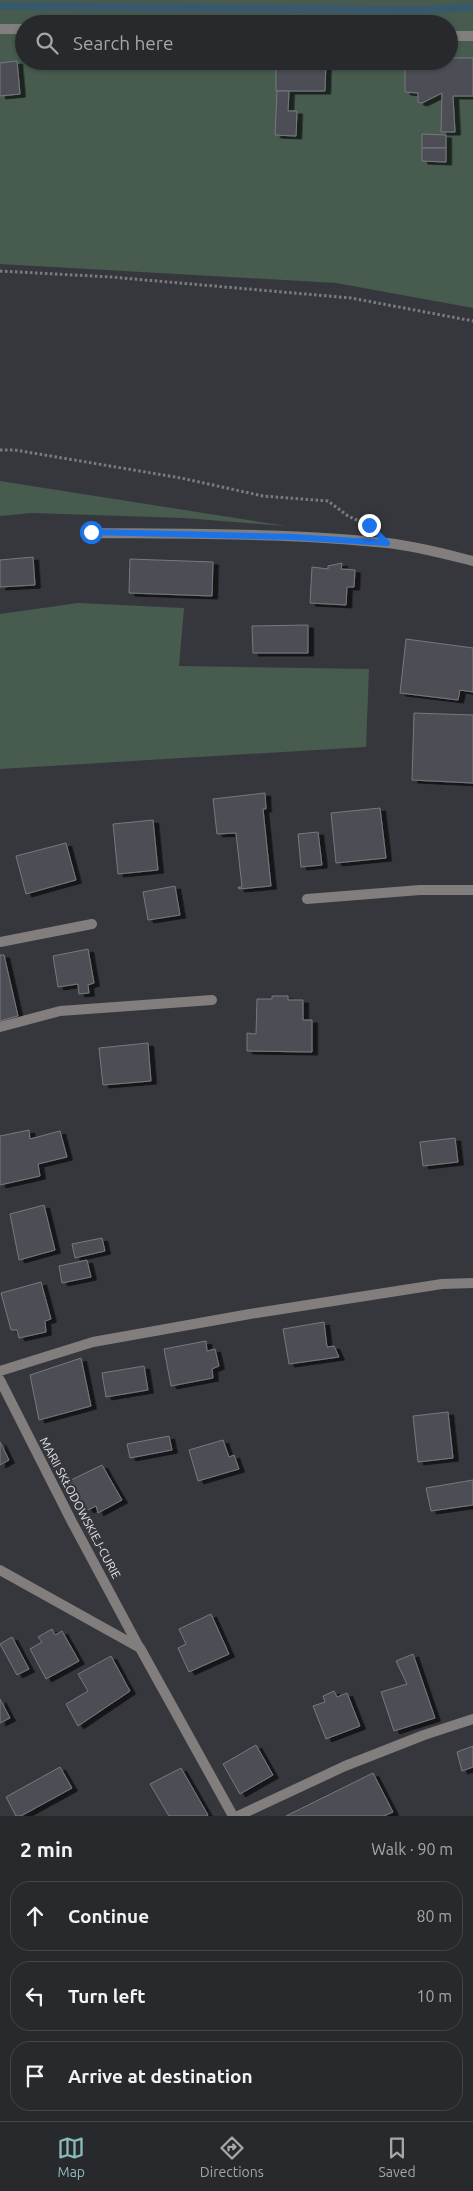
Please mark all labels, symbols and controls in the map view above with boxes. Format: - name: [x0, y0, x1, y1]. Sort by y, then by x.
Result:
- search box: [15, 15, 458, 70]
- icon: search: [33, 29, 61, 57]
- text: Search here: [73, 32, 173, 54]
- route end: [358, 514, 381, 537]
- route start: [80, 521, 103, 544]
- street label: MARII SKŁODOWSKIEJ-CURIE: [38, 1435, 123, 1581]
- text: 2 min: [20, 1837, 73, 1861]
- text: Walk · 90 m: [371, 1840, 453, 1858]
- icon: ahead: [21, 1902, 49, 1930]
- text: Continue: [68, 1905, 149, 1927]
- text: 80 m: [416, 1907, 452, 1925]
- icon: left: [21, 1982, 49, 2010]
- text: Turn left: [68, 1985, 146, 2007]
- text: 10 m: [416, 1987, 452, 2005]
- icon: arrive: [21, 2062, 49, 2090]
- text: Arrive at destination: [68, 2065, 253, 2087]
- tab: Map: [57, 2134, 85, 2180]
- tab: Directions: [200, 2134, 264, 2180]
- tab: Saved: [378, 2134, 416, 2180]

